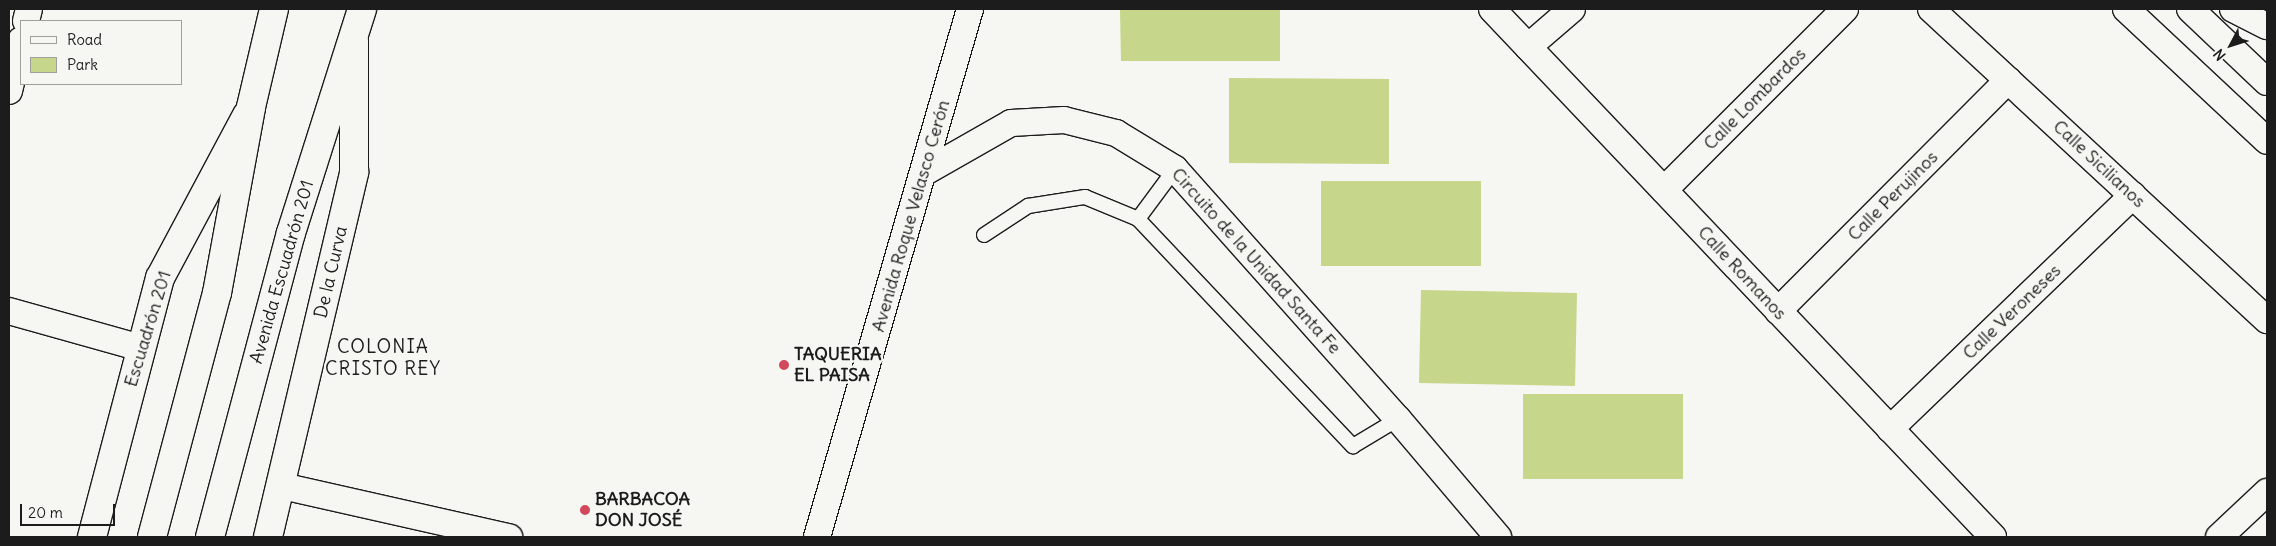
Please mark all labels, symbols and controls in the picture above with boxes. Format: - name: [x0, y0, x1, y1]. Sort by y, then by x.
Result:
- legend: [20, 20, 182, 85]
- north arrow: [2206, 20, 2256, 70]
- text: Road: [67, 30, 102, 49]
- street label: Calle Lombardos: [1699, 43, 1811, 155]
- text: N: [2210, 45, 2230, 64]
- text: Park: [67, 55, 98, 74]
- street label: Avenida Roque Velasco Cerón: [868, 98, 954, 334]
- street label: Calle Sicilianos: [2048, 116, 2150, 212]
- street label: Calle Perujinos: [1843, 146, 1943, 246]
- street label: Circuito de la Unidad Santa Fe: [1167, 164, 1345, 358]
- street label: Avenida Escuadrón 201: [246, 178, 318, 366]
- street label: Calle Romanos: [1693, 222, 1791, 324]
- street label: De la Curva: [310, 224, 352, 320]
- street label: Calle Veroneses: [1959, 260, 2065, 364]
- street label: Escuadrón 201: [120, 268, 176, 390]
- district label: COLONIA CRISTO REY: [324, 336, 442, 380]
- place label: TAQUERIA EL PAISA: [794, 344, 882, 386]
- marker: TAQUERIA EL PAISA: [778, 359, 790, 371]
- place label: BARBACOA DON JOSÉ: [595, 489, 690, 532]
- scale bar: [22, 494, 118, 526]
- text: 20 m: [28, 503, 63, 522]
- marker: BARBACOA DON JOSÉ: [579, 504, 591, 516]

